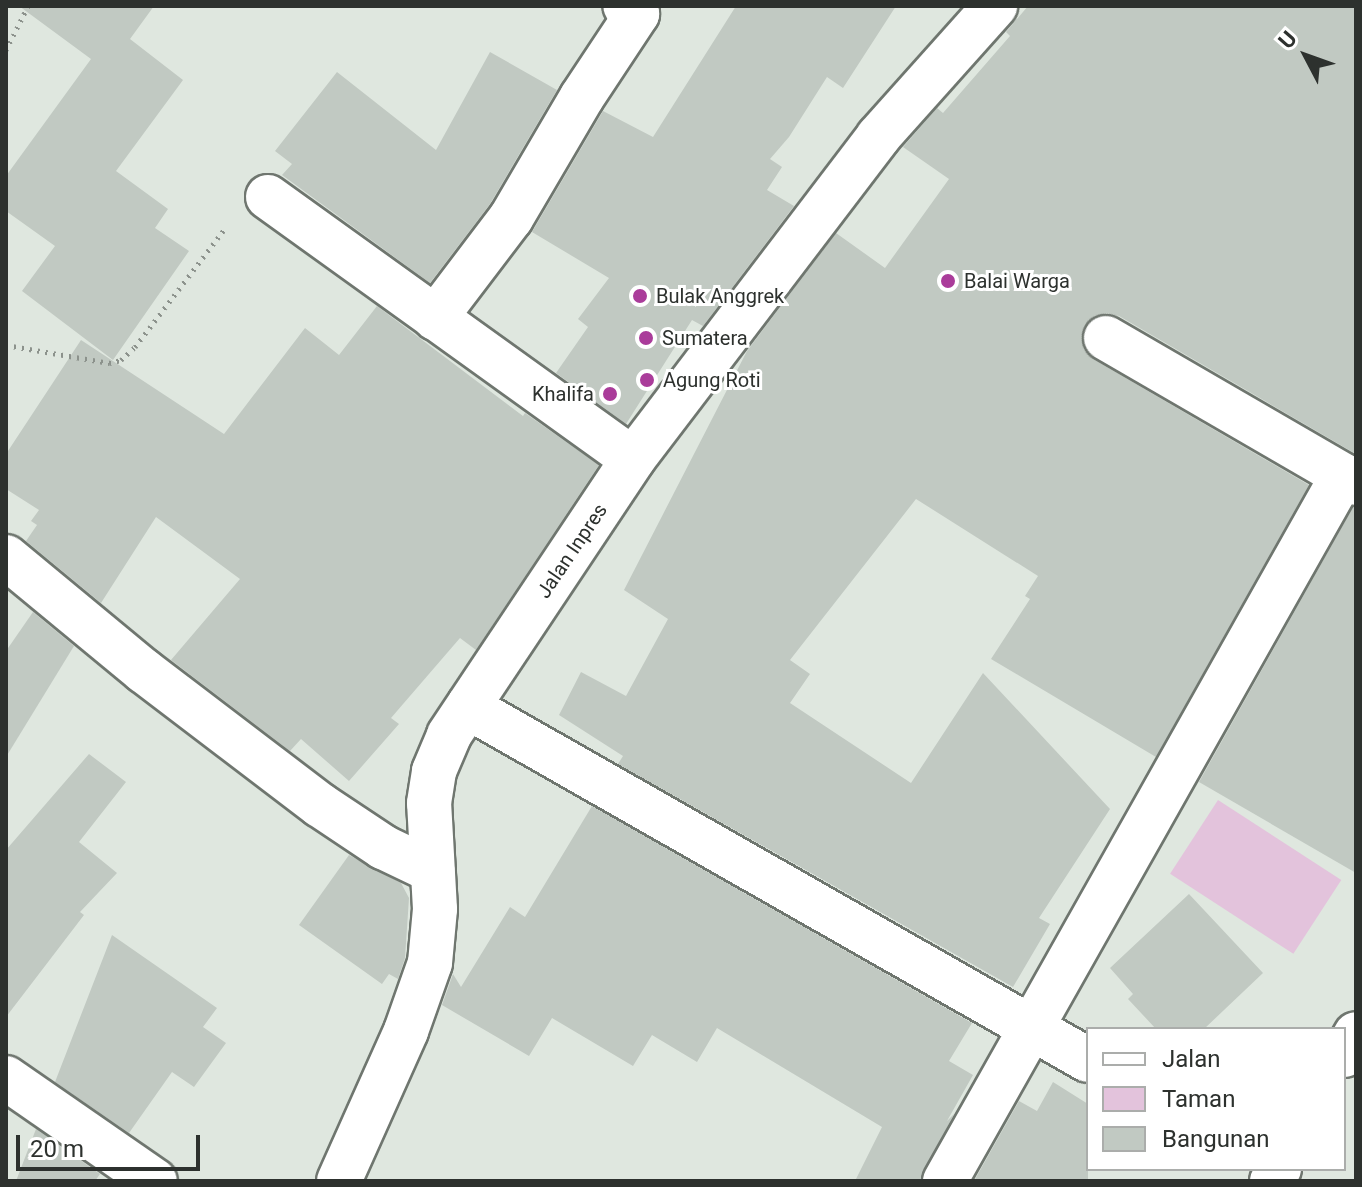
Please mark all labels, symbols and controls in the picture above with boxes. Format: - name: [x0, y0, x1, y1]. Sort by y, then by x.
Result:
- north arrow: [1266, 16, 1346, 96]
- text: U: [1273, 26, 1302, 54]
- place label: Balai Warga: [964, 269, 1070, 293]
- marker: Balai Warga: [939, 272, 957, 290]
- place label: Bulak Anggrek: [656, 284, 784, 308]
- marker: Bulak Anggrek: [631, 287, 649, 305]
- place label: Sumatera: [662, 326, 748, 350]
- marker: Sumatera: [637, 329, 655, 347]
- place label: Agung Roti: [663, 368, 761, 392]
- marker: Agung Roti: [638, 371, 656, 389]
- place label: Khalifa: [532, 382, 594, 406]
- marker: Khalifa: [601, 385, 619, 403]
- street label: Jalan Inpres: [532, 499, 612, 603]
- legend: [1086, 1027, 1346, 1171]
- text: Jalan: [1162, 1045, 1220, 1073]
- text: Taman: [1162, 1085, 1235, 1113]
- scale bar: [20, 1119, 204, 1169]
- text: Bangunan: [1162, 1125, 1270, 1153]
- text: 20 m: [30, 1135, 84, 1163]

